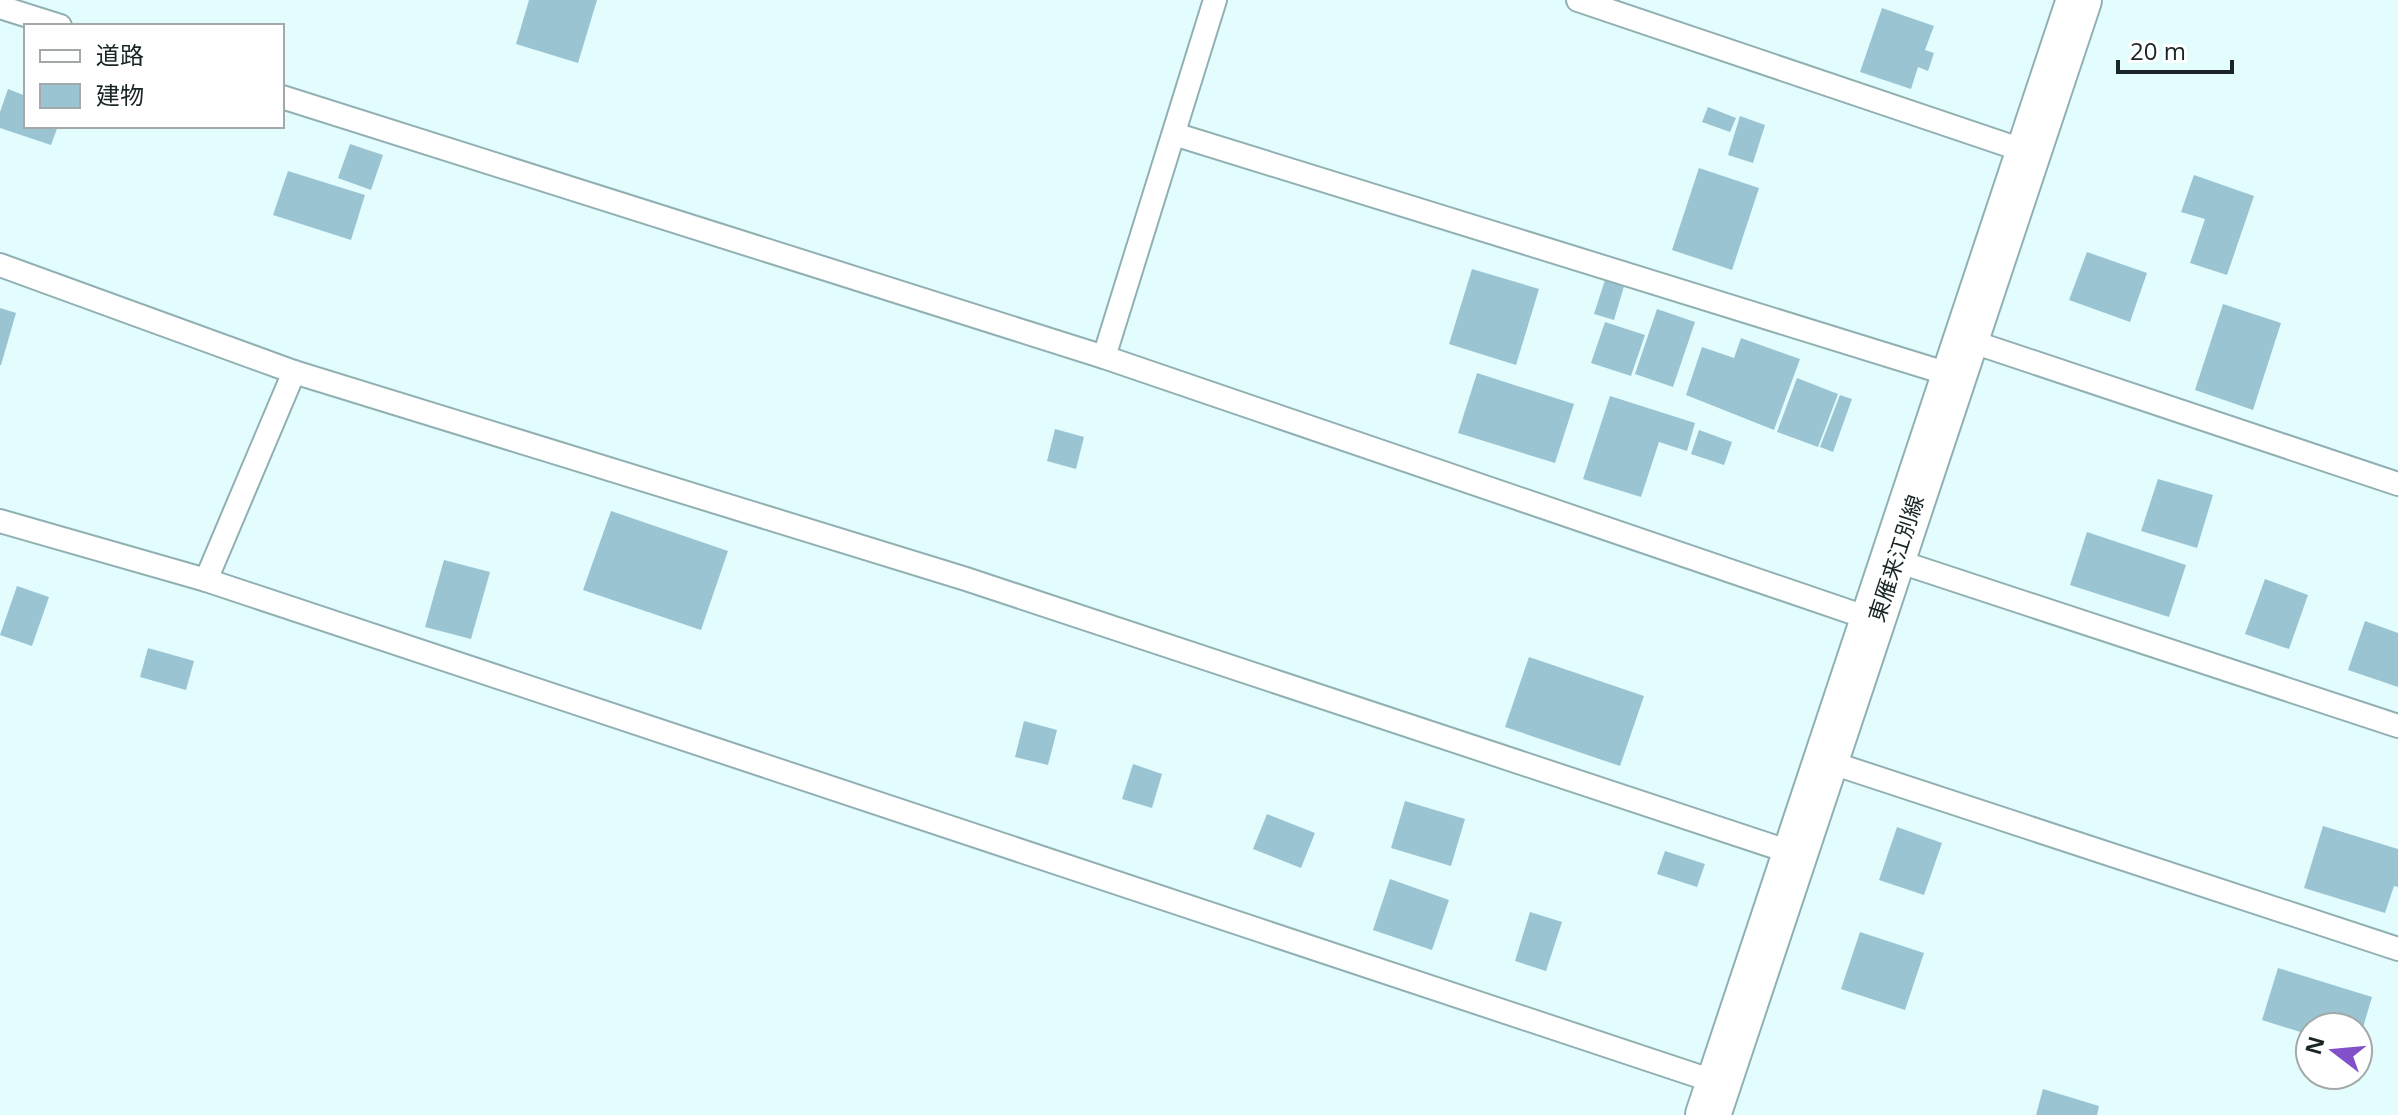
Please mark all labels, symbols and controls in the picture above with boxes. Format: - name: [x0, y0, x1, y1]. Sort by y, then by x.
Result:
- legend: [24, 24, 284, 128]
- scale bar: [2118, 24, 2232, 74]
- text: 20 m: [2130, 34, 2186, 67]
- text: 道路: [96, 38, 144, 71]
- text: 建物: [96, 78, 144, 111]
- street label: 東雁来江別線: [1860, 491, 1930, 625]
- north arrow: [2294, 1011, 2374, 1091]
- text: N: [2297, 1032, 2331, 1058]

